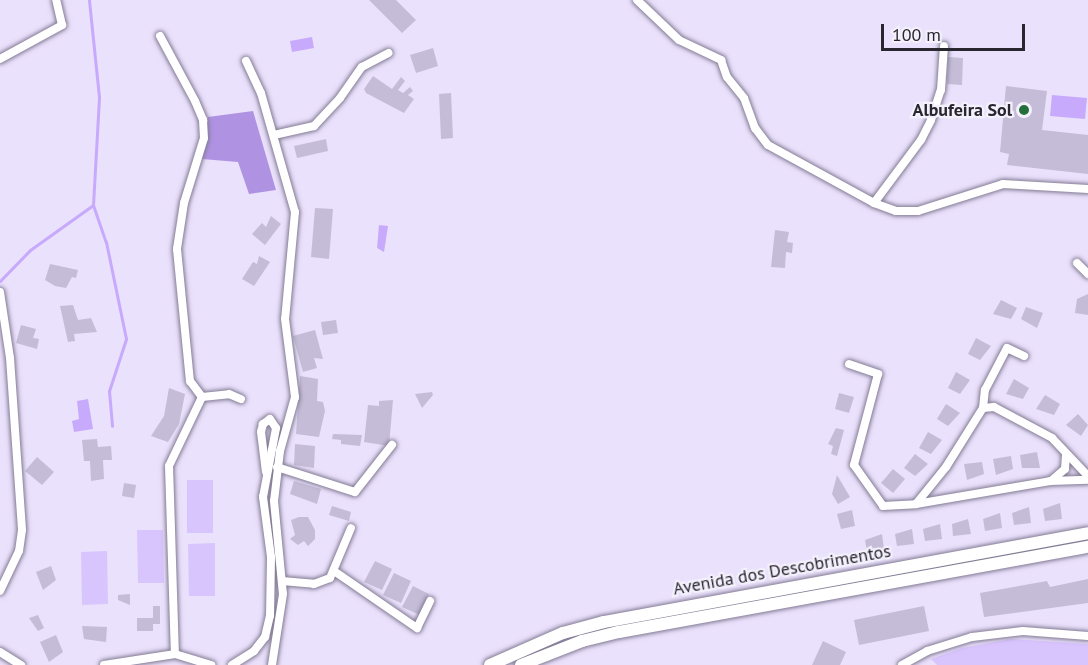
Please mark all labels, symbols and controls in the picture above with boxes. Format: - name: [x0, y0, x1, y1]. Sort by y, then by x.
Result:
- scale bar: [884, 12, 1028, 50]
- text: 100 m: [892, 23, 941, 46]
- place label: Albufeira Sol: [913, 99, 1012, 121]
- marker: Albufeira Sol: [1017, 103, 1031, 117]
- street label: Avenida dos Descobrimentos: [672, 540, 892, 600]

